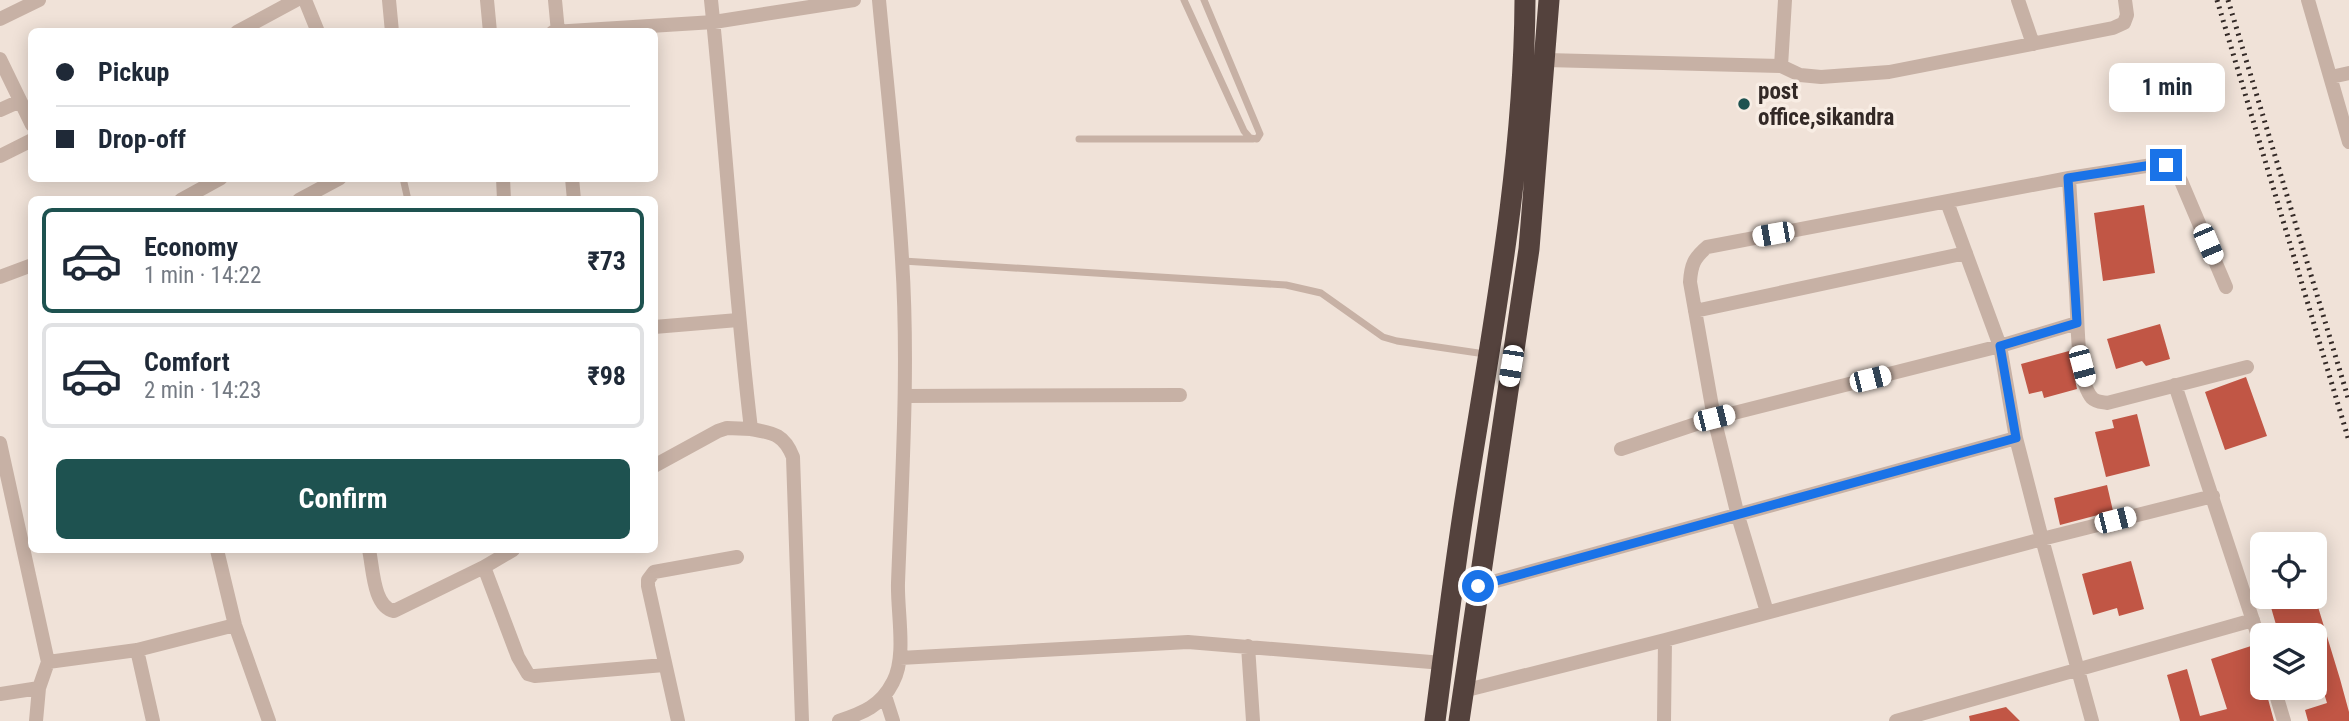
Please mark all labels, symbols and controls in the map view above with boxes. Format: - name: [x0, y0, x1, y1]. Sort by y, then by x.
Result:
- text: Pickup: [98, 57, 169, 87]
- callout: 1 min: [2108, 64, 2224, 113]
- text: 1 min: [2141, 74, 2193, 101]
- place label: post office,sikandra: [1758, 78, 1895, 131]
- marker: post office,sikandra: [1736, 96, 1752, 112]
- text: Drop-off: [98, 124, 186, 154]
- route end: [2150, 149, 2182, 181]
- car: [1751, 220, 1796, 248]
- car: [2191, 221, 2226, 267]
- icon: car: [60, 229, 123, 292]
- text: Economy: [144, 232, 238, 262]
- text: ₹73: [587, 246, 626, 276]
- text: 1 min · 14:22: [144, 262, 261, 289]
- car: [2067, 343, 2098, 389]
- icon: car: [60, 344, 123, 407]
- car: [1498, 344, 1525, 388]
- text: Comfort: [144, 347, 230, 377]
- text: ₹98: [587, 361, 626, 391]
- car: [1848, 364, 1893, 394]
- text: 2 min · 14:23: [144, 377, 261, 404]
- car: [1692, 403, 1737, 433]
- button: Confirm: [56, 459, 630, 539]
- car: [2093, 505, 2138, 535]
- map controls: [2250, 532, 2327, 700]
- button: locate: [2250, 532, 2327, 609]
- route start: [1462, 570, 1494, 602]
- button: layers: [2250, 623, 2327, 700]

